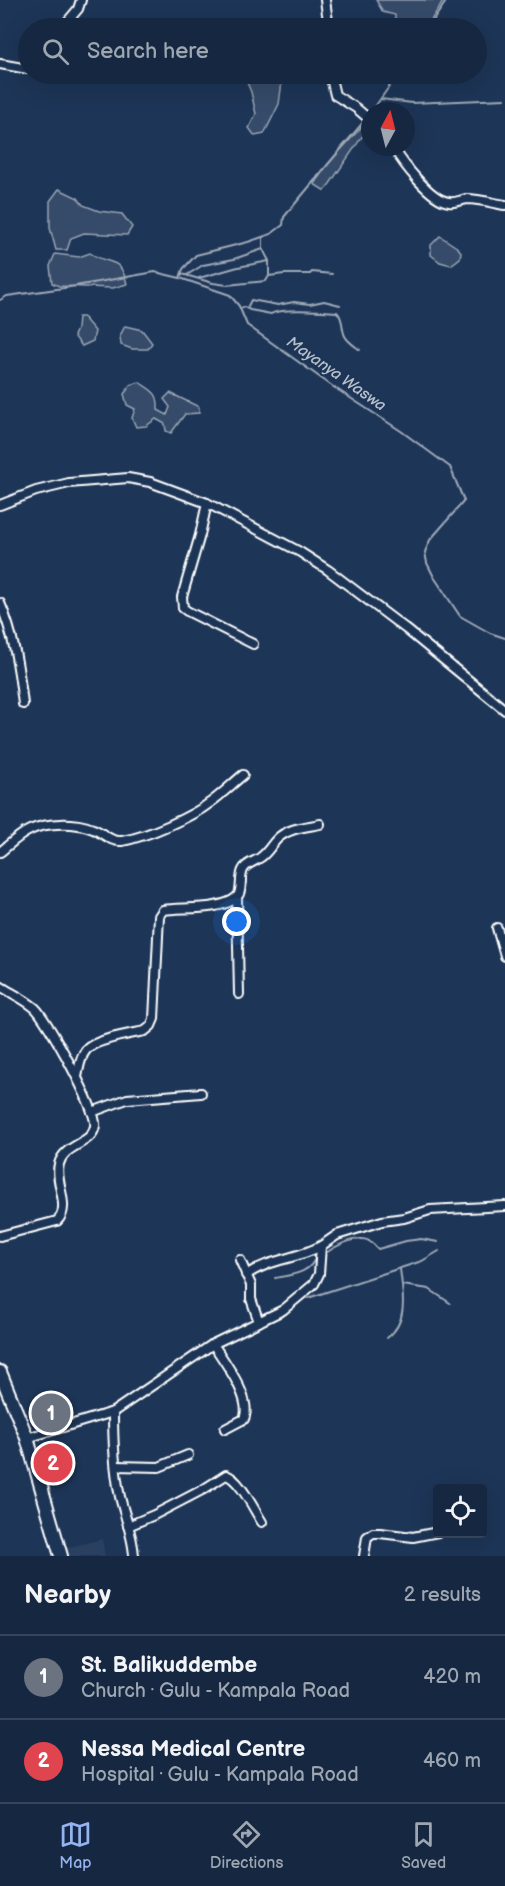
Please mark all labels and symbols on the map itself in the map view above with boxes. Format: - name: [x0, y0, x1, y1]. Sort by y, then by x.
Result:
- north arrow: [361, 102, 415, 156]
- water label: Mayanya Waswa: [283, 333, 390, 416]
- your location: [222, 907, 251, 936]
- pin: 1: [32, 1390, 70, 1436]
- pin: 2: [34, 1440, 72, 1486]

